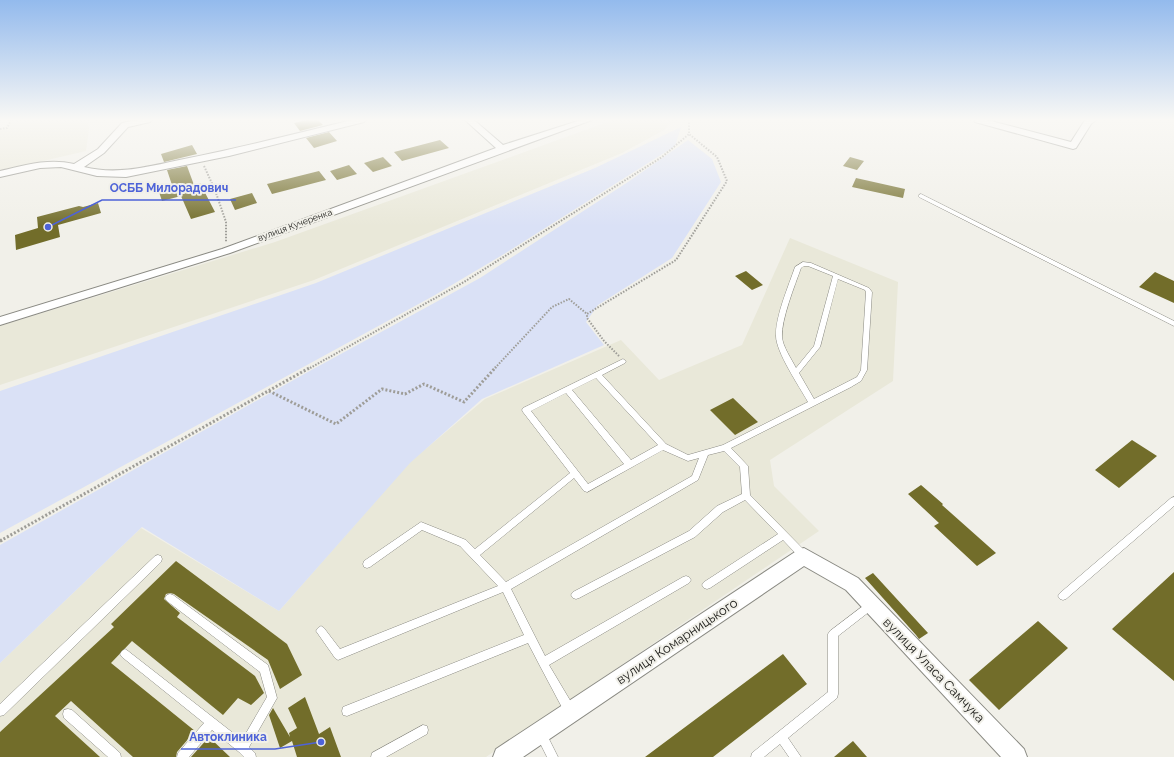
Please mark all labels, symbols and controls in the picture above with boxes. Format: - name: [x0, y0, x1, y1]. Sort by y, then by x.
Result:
- callout: ОСББ Милорадович: [102, 176, 236, 200]
- text: ОСББ Милорадович: [110, 181, 228, 195]
- street label: вулиця Кучеренка: [257, 207, 334, 243]
- street label: вулиця Комарницького: [614, 595, 741, 687]
- street label: вулиця Уласа Самчука: [880, 615, 988, 725]
- callout: Автоклиника: [181, 725, 275, 749]
- text: Автоклиника: [189, 730, 267, 744]

